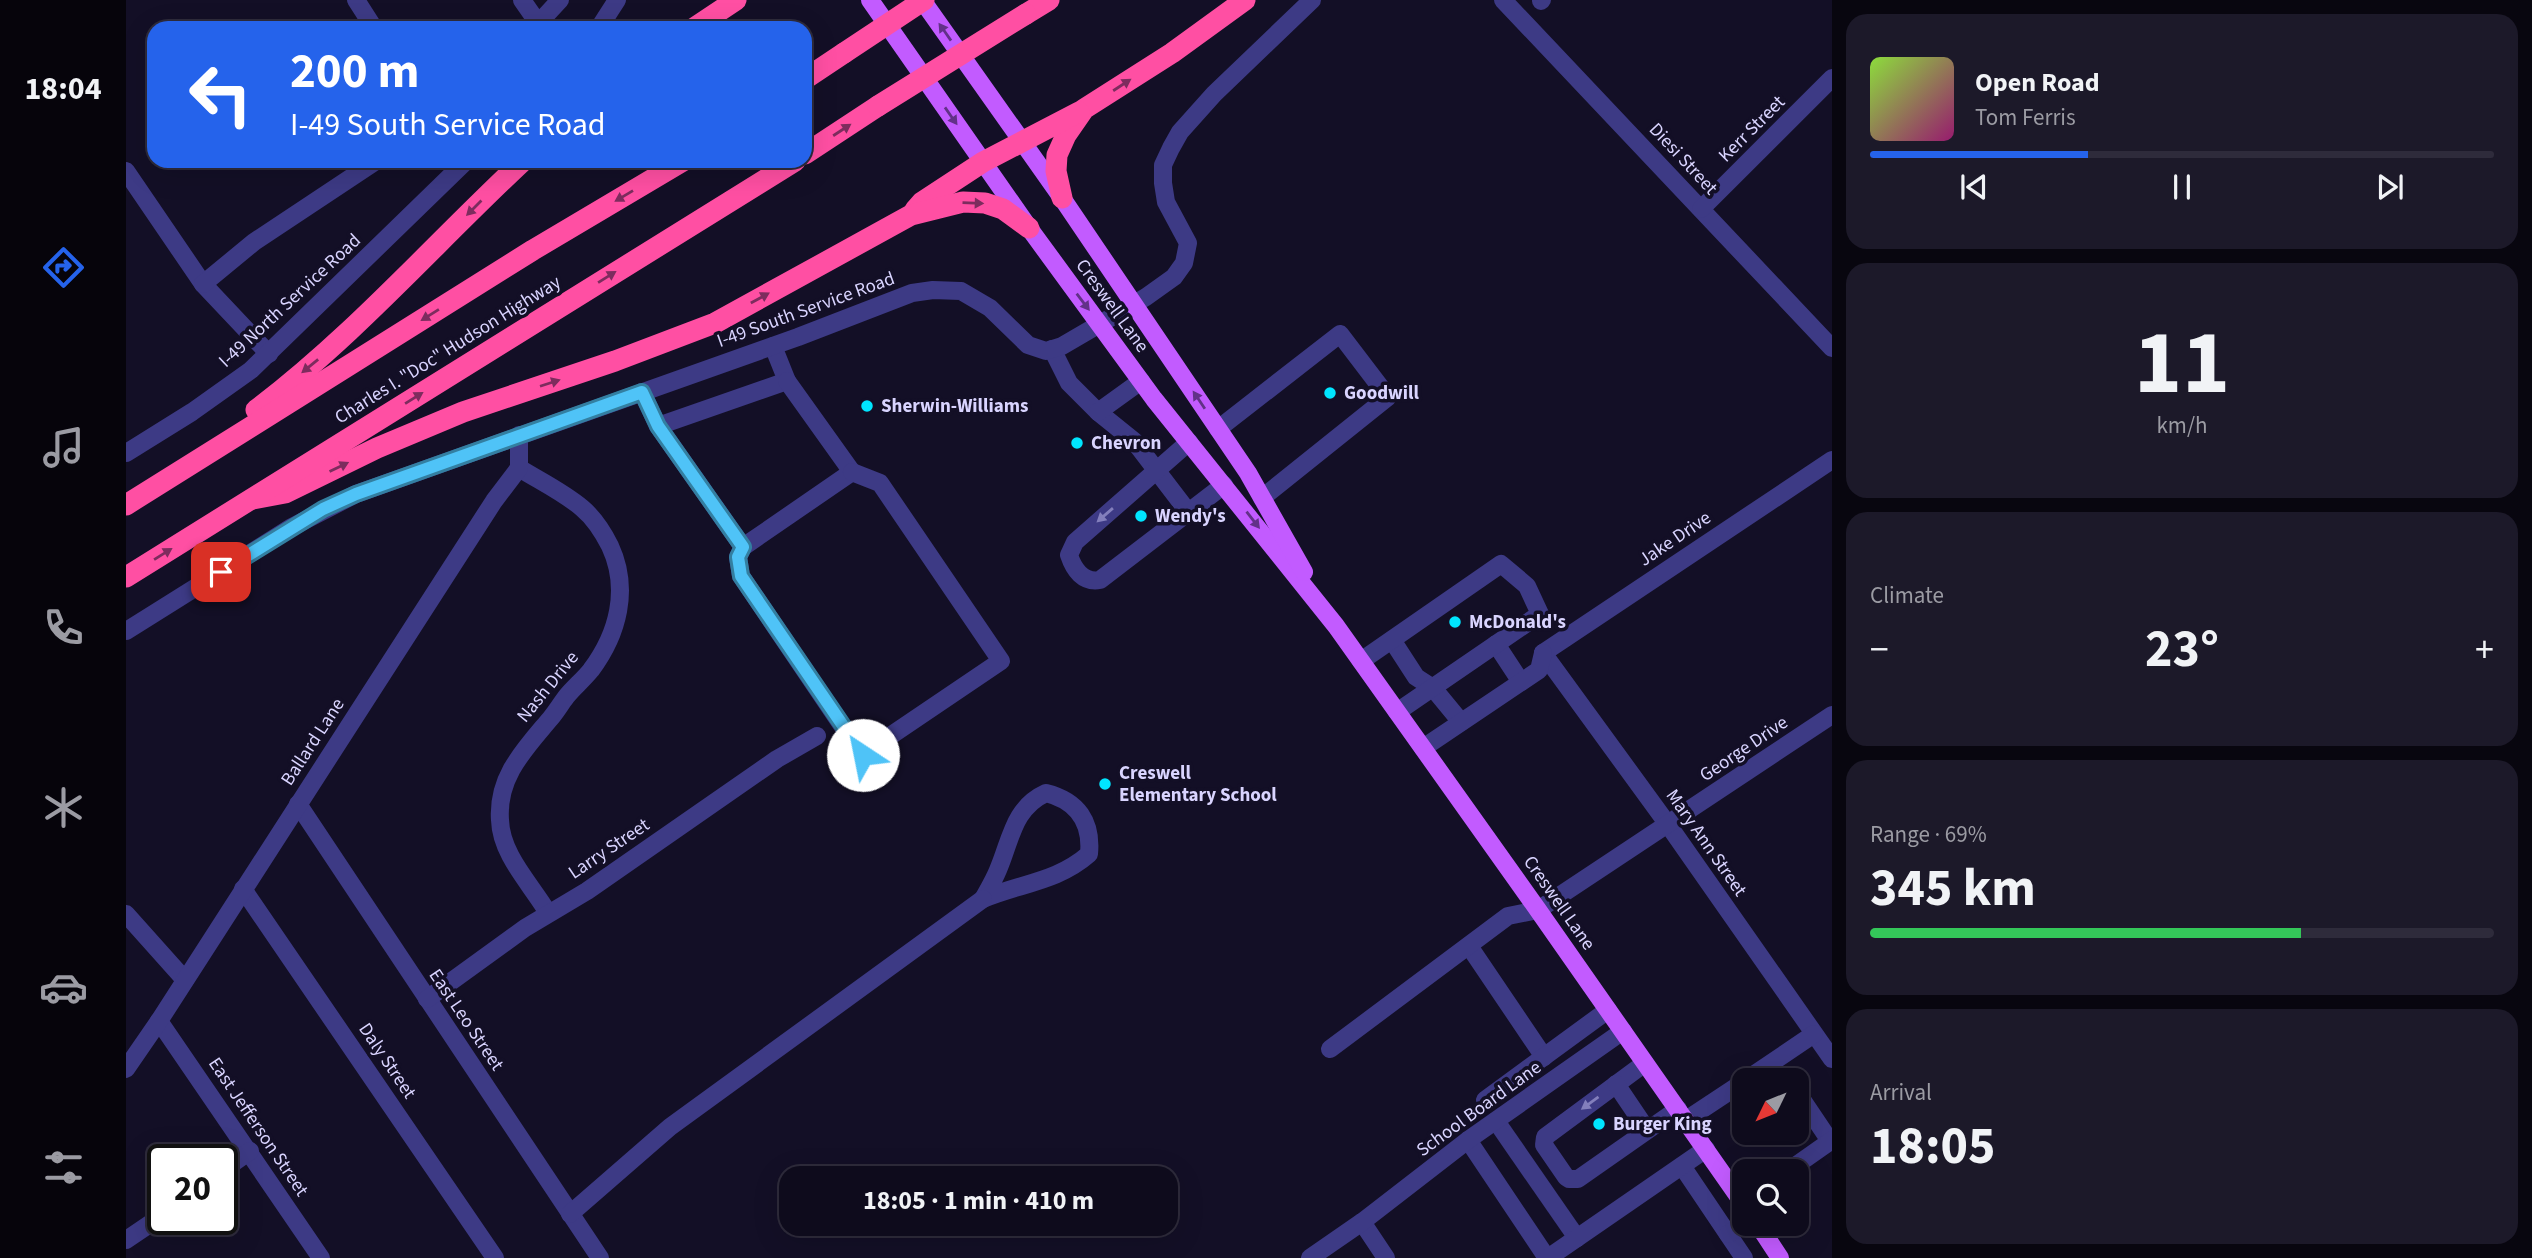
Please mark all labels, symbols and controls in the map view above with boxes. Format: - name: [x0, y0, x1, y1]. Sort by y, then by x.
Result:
- one-way arrow: [938, 23, 952, 41]
- text: 200 m: [290, 37, 419, 107]
- icon: left: [175, 49, 266, 140]
- text: Open Road: [1975, 64, 2100, 101]
- text: 18:04: [24, 66, 102, 112]
- one-way arrow: [1112, 79, 1131, 92]
- street label: Kerr Street: [1712, 89, 1792, 169]
- text: Tom Ferris: [1975, 101, 2076, 134]
- text: I-49 South Service Road: [290, 102, 606, 148]
- one-way arrow: [944, 107, 958, 125]
- street label: Diesi Street: [1642, 117, 1724, 201]
- one-way arrow: [832, 124, 851, 137]
- icon: previous: [1955, 168, 1993, 206]
- icon: pause: [2163, 168, 2201, 206]
- icon: next: [2371, 168, 2409, 206]
- one-way arrow: [615, 190, 634, 202]
- one-way arrow: [962, 197, 984, 208]
- one-way arrow: [466, 199, 482, 216]
- street label: I-49 North Service Road: [213, 228, 367, 374]
- icon: directions: [39, 243, 88, 292]
- street label: Creswell Lane: [1069, 254, 1155, 358]
- street label: I-49 South Service Road: [713, 265, 899, 355]
- street label: Charles I. "Doc" Hudson Highway: [330, 269, 566, 431]
- one-way arrow: [598, 271, 617, 284]
- one-way arrow: [751, 292, 770, 304]
- one-way arrow: [1076, 293, 1090, 311]
- text: 11: [2134, 299, 2230, 428]
- one-way arrow: [420, 308, 440, 321]
- one-way arrow: [302, 358, 319, 373]
- one-way arrow: [540, 377, 561, 388]
- place label: Goodwill: [1344, 380, 1420, 407]
- marker: Goodwill: [1322, 385, 1338, 401]
- one-way arrow: [405, 391, 424, 404]
- one-way arrow: [1192, 391, 1206, 409]
- place label: Sherwin-Williams: [881, 393, 1028, 420]
- marker: Sherwin-Williams: [859, 398, 875, 414]
- text: km/h: [2156, 409, 2208, 442]
- icon: music: [39, 423, 88, 472]
- place label: Chevron: [1091, 430, 1161, 457]
- marker: Chevron: [1069, 435, 1085, 451]
- one-way arrow: [329, 461, 349, 473]
- place label: Wendy's: [1155, 503, 1226, 530]
- street label: Jake Drive: [1633, 505, 1717, 573]
- one-way arrow: [1096, 507, 1113, 522]
- marker: Wendy's: [1133, 508, 1149, 524]
- one-way arrow: [1245, 511, 1259, 529]
- pin: [191, 542, 251, 602]
- one-way arrow: [153, 548, 172, 561]
- icon: arrive: [202, 553, 240, 591]
- text: Climate: [1870, 579, 1944, 612]
- icon: phone: [39, 603, 88, 652]
- place label: McDonald's: [1469, 609, 1566, 636]
- text: 23°: [2145, 613, 2219, 687]
- marker: McDonald's: [1447, 614, 1463, 630]
- text: −: [1870, 623, 1889, 677]
- text: +: [2475, 623, 2494, 677]
- street label: Nash Drive: [511, 645, 585, 729]
- street label: Ballard Lane: [275, 693, 351, 791]
- street label: George Drive: [1694, 709, 1794, 789]
- position arrow: [826, 718, 900, 792]
- place label: Creswell Elementary School: [1119, 760, 1277, 809]
- marker: Creswell Elementary School: [1097, 776, 1113, 792]
- icon: climate: [39, 783, 88, 832]
- street label: Mary Ann Street: [1659, 784, 1753, 903]
- street label: Larry Street: [563, 812, 655, 886]
- text: Range · 69%: [1870, 818, 1987, 851]
- street label: Creswell Lane: [1516, 850, 1602, 956]
- text: 345 km: [1870, 852, 2036, 926]
- icon: car: [39, 963, 88, 1012]
- street label: East Leo Street: [422, 964, 510, 1077]
- street label: Daly Street: [352, 1018, 423, 1105]
- street label: East Jefferson Street: [201, 1052, 315, 1202]
- street label: School Board Lane: [1411, 1054, 1547, 1164]
- north arrow: [1732, 1068, 1810, 1144]
- map controls: [1732, 1068, 1809, 1236]
- text: Arrival: [1870, 1076, 1932, 1109]
- one-way arrow: [1581, 1096, 1599, 1110]
- text: 18:05: [1870, 1110, 1995, 1184]
- place label: Burger King: [1613, 1111, 1712, 1138]
- marker: Burger King: [1591, 1116, 1607, 1132]
- icon: filters: [39, 1143, 88, 1192]
- speed limit sign: 20: [147, 1144, 238, 1235]
- button: search: [1732, 1159, 1809, 1236]
- text: 18:05 · 1 min · 410 m: [863, 1182, 1094, 1219]

